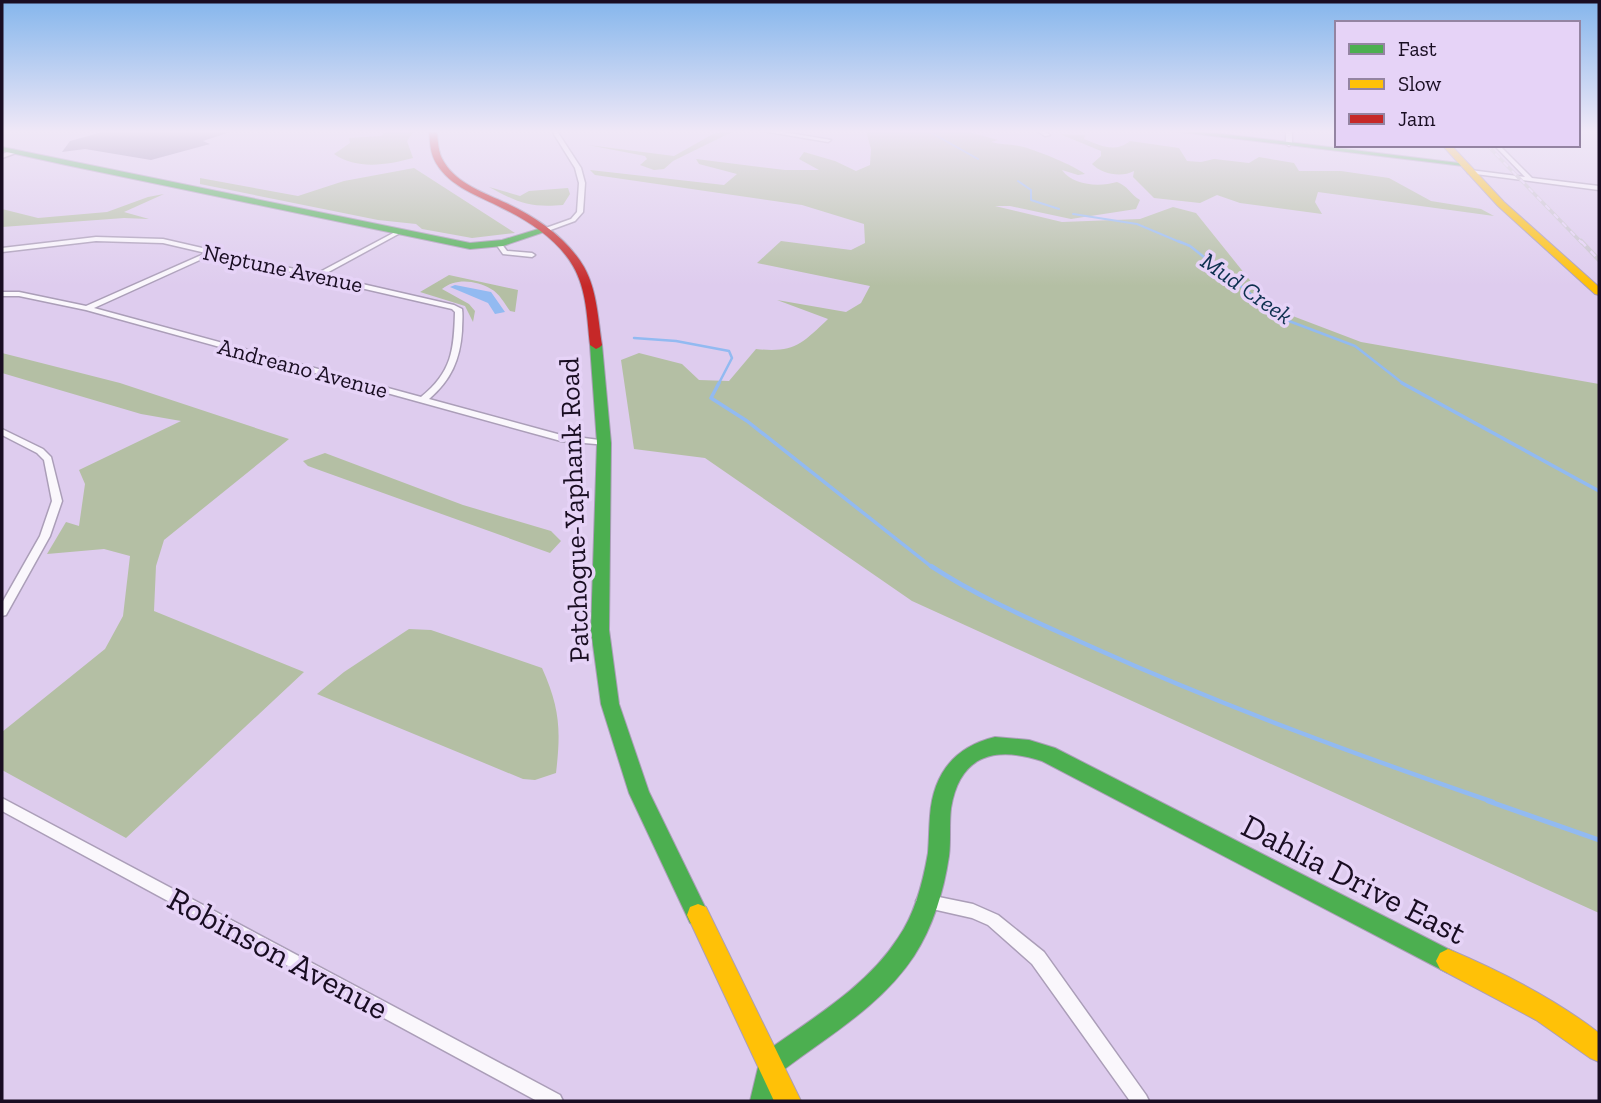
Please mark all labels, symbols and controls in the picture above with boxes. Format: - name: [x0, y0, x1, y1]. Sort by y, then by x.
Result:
- legend: [1335, 21, 1580, 147]
- text: Fast: [1398, 36, 1437, 61]
- text: Slow: [1398, 71, 1441, 96]
- text: Jam: [1398, 106, 1435, 131]
- street label: Neptune Avenue: [200, 237, 366, 299]
- water label: Mud Creek: [1196, 246, 1299, 330]
- street label: Andreano Avenue: [215, 332, 391, 404]
- street label: Patchogue-Yaphank Road: [552, 357, 596, 663]
- street label: Dahlia Drive East: [1235, 806, 1473, 953]
- street label: Robinson Avenue: [161, 879, 395, 1027]

